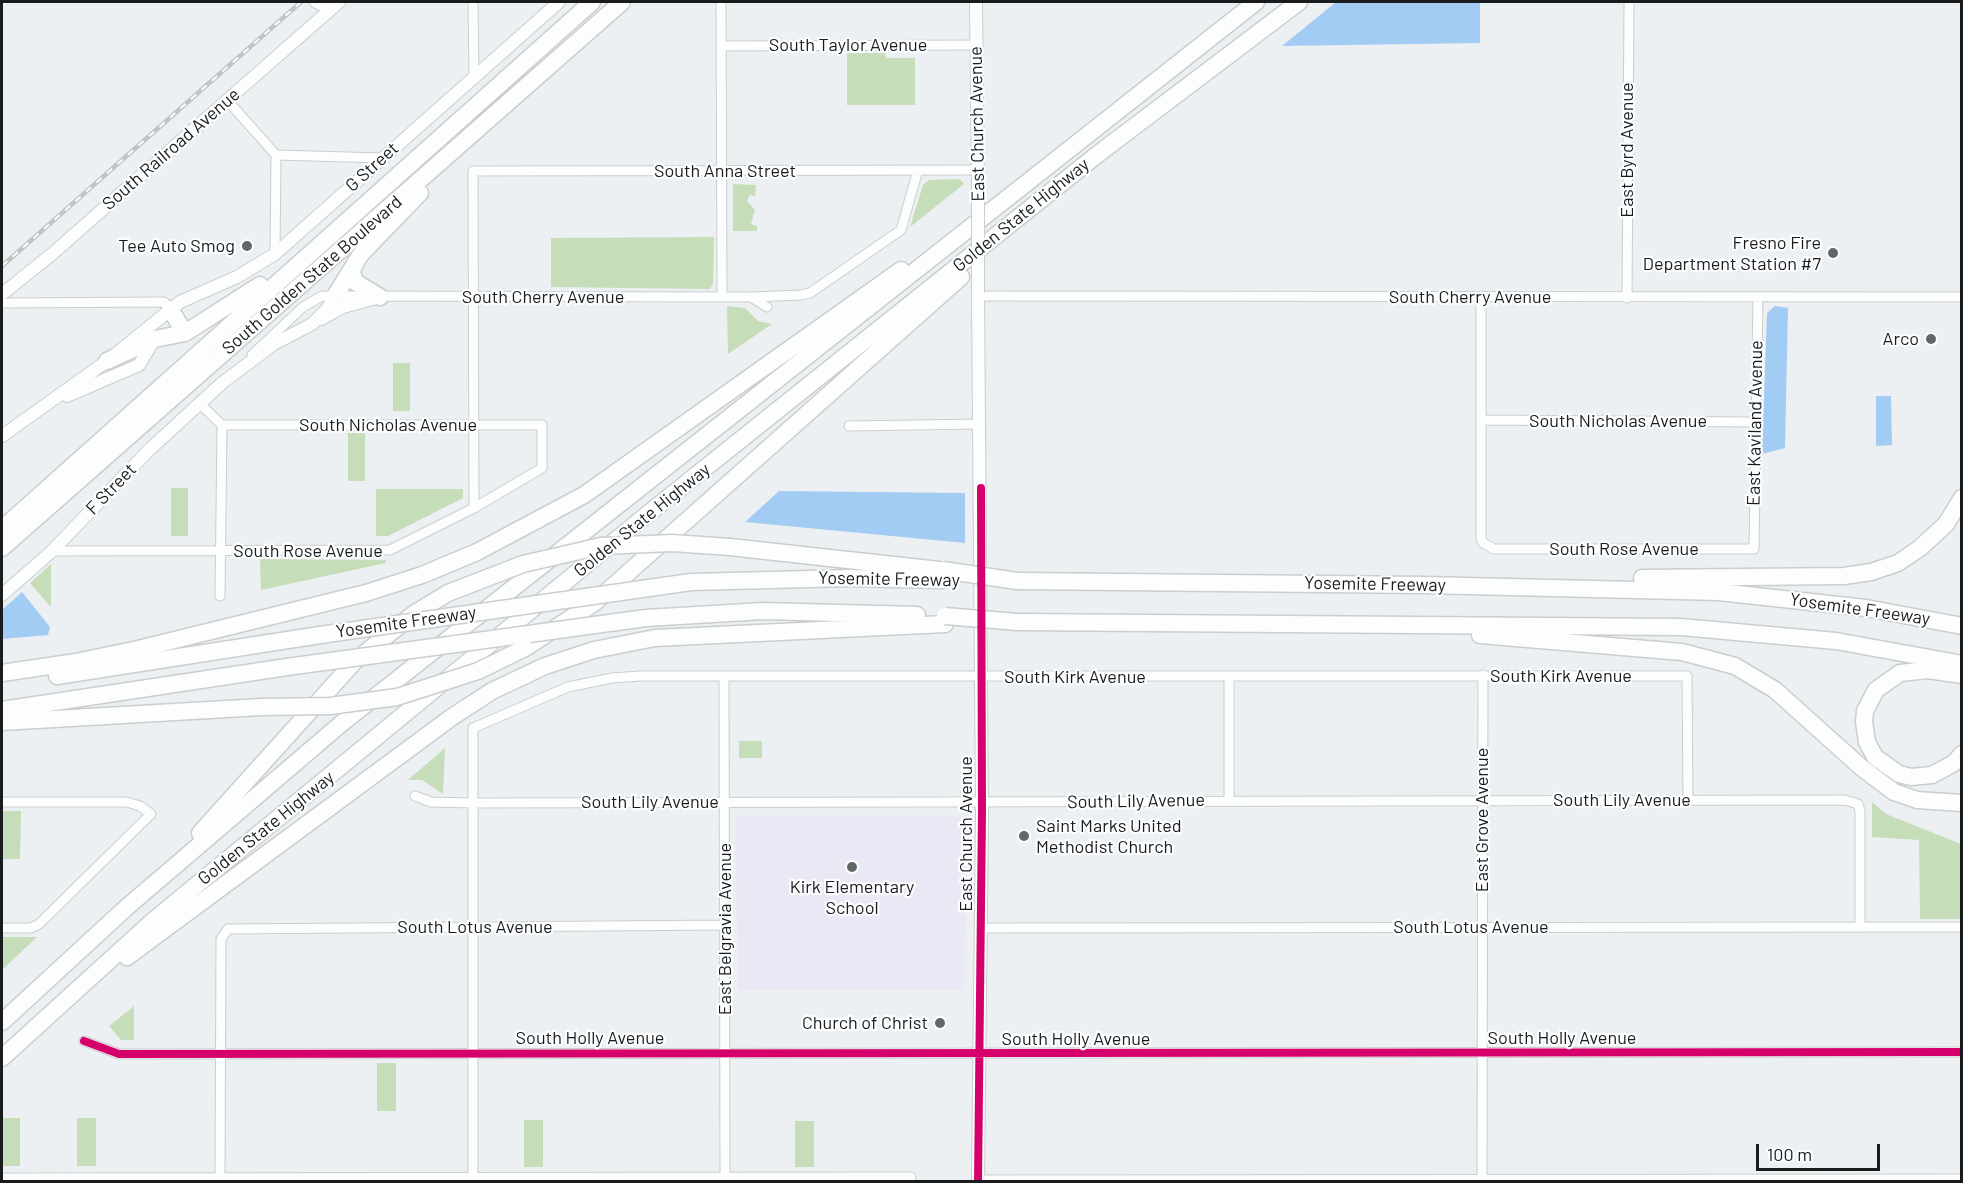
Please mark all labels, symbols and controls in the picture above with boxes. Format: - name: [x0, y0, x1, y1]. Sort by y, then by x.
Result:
- street label: South Taylor Avenue: [769, 34, 927, 56]
- street label: East Church Avenue: [965, 46, 989, 202]
- street label: East Byrd Avenue: [1616, 82, 1638, 218]
- street label: South Railroad Avenue: [98, 83, 244, 215]
- street label: G Street: [341, 138, 403, 196]
- street label: Golden State Highway: [949, 153, 1093, 277]
- street label: South Anna Street: [654, 160, 796, 182]
- street label: South Golden State Boulevard: [218, 191, 406, 359]
- place label: Fresno Fire Department Station #7: [1643, 232, 1821, 274]
- place label: Tee Auto Smog: [118, 235, 235, 257]
- marker: Tee Auto Smog: [240, 239, 254, 253]
- marker: Fresno Fire Department Station #7: [1826, 246, 1840, 260]
- street label: South Cherry Avenue: [462, 286, 624, 308]
- street label: South Cherry Avenue: [1389, 286, 1551, 308]
- place label: Arco: [1882, 328, 1919, 350]
- marker: Arco: [1924, 332, 1938, 346]
- street label: East Kaviland Avenue: [1743, 340, 1767, 506]
- street label: South Nicholas Avenue: [1529, 410, 1707, 432]
- street label: South Nicholas Avenue: [299, 414, 477, 436]
- street label: Golden State Highway: [570, 458, 714, 582]
- street label: F Street: [81, 459, 141, 519]
- street label: South Rose Avenue: [1549, 538, 1699, 560]
- street label: South Rose Avenue: [233, 540, 383, 562]
- street label: Yosemite Freeway: [818, 567, 960, 591]
- street label: Yosemite Freeway: [1304, 572, 1446, 596]
- street label: Yosemite Freeway: [1788, 588, 1932, 630]
- street label: Yosemite Freeway: [334, 601, 478, 643]
- street label: South Kirk Avenue: [1490, 665, 1632, 687]
- street label: South Kirk Avenue: [1004, 666, 1146, 688]
- street label: East Grove Avenue: [1471, 748, 1493, 892]
- street label: East Church Avenue: [955, 756, 977, 912]
- street label: Golden State Highway: [194, 766, 338, 890]
- street label: South Lily Avenue: [1067, 789, 1205, 813]
- street label: South Lily Avenue: [1553, 789, 1691, 811]
- street label: South Lily Avenue: [581, 791, 719, 813]
- place label: Saint Marks United Methodist Church: [1036, 815, 1182, 858]
- marker: Saint Marks United Methodist Church: [1017, 829, 1031, 843]
- street label: East Belgravia Avenue: [714, 843, 736, 1015]
- marker: Kirk Elementary School: [845, 860, 859, 874]
- place label: Kirk Elementary School: [790, 876, 914, 918]
- street label: South Lotus Avenue: [397, 916, 553, 938]
- street label: South Lotus Avenue: [1393, 916, 1549, 938]
- place label: Church of Christ: [802, 1012, 928, 1034]
- marker: Church of Christ: [933, 1016, 947, 1030]
- street label: South Holly Avenue: [516, 1027, 664, 1049]
- street label: South Holly Avenue: [1488, 1027, 1636, 1049]
- street label: South Holly Avenue: [1002, 1028, 1150, 1050]
- scale bar: [1759, 1132, 1884, 1170]
- text: 100 m: [1767, 1143, 1812, 1165]

